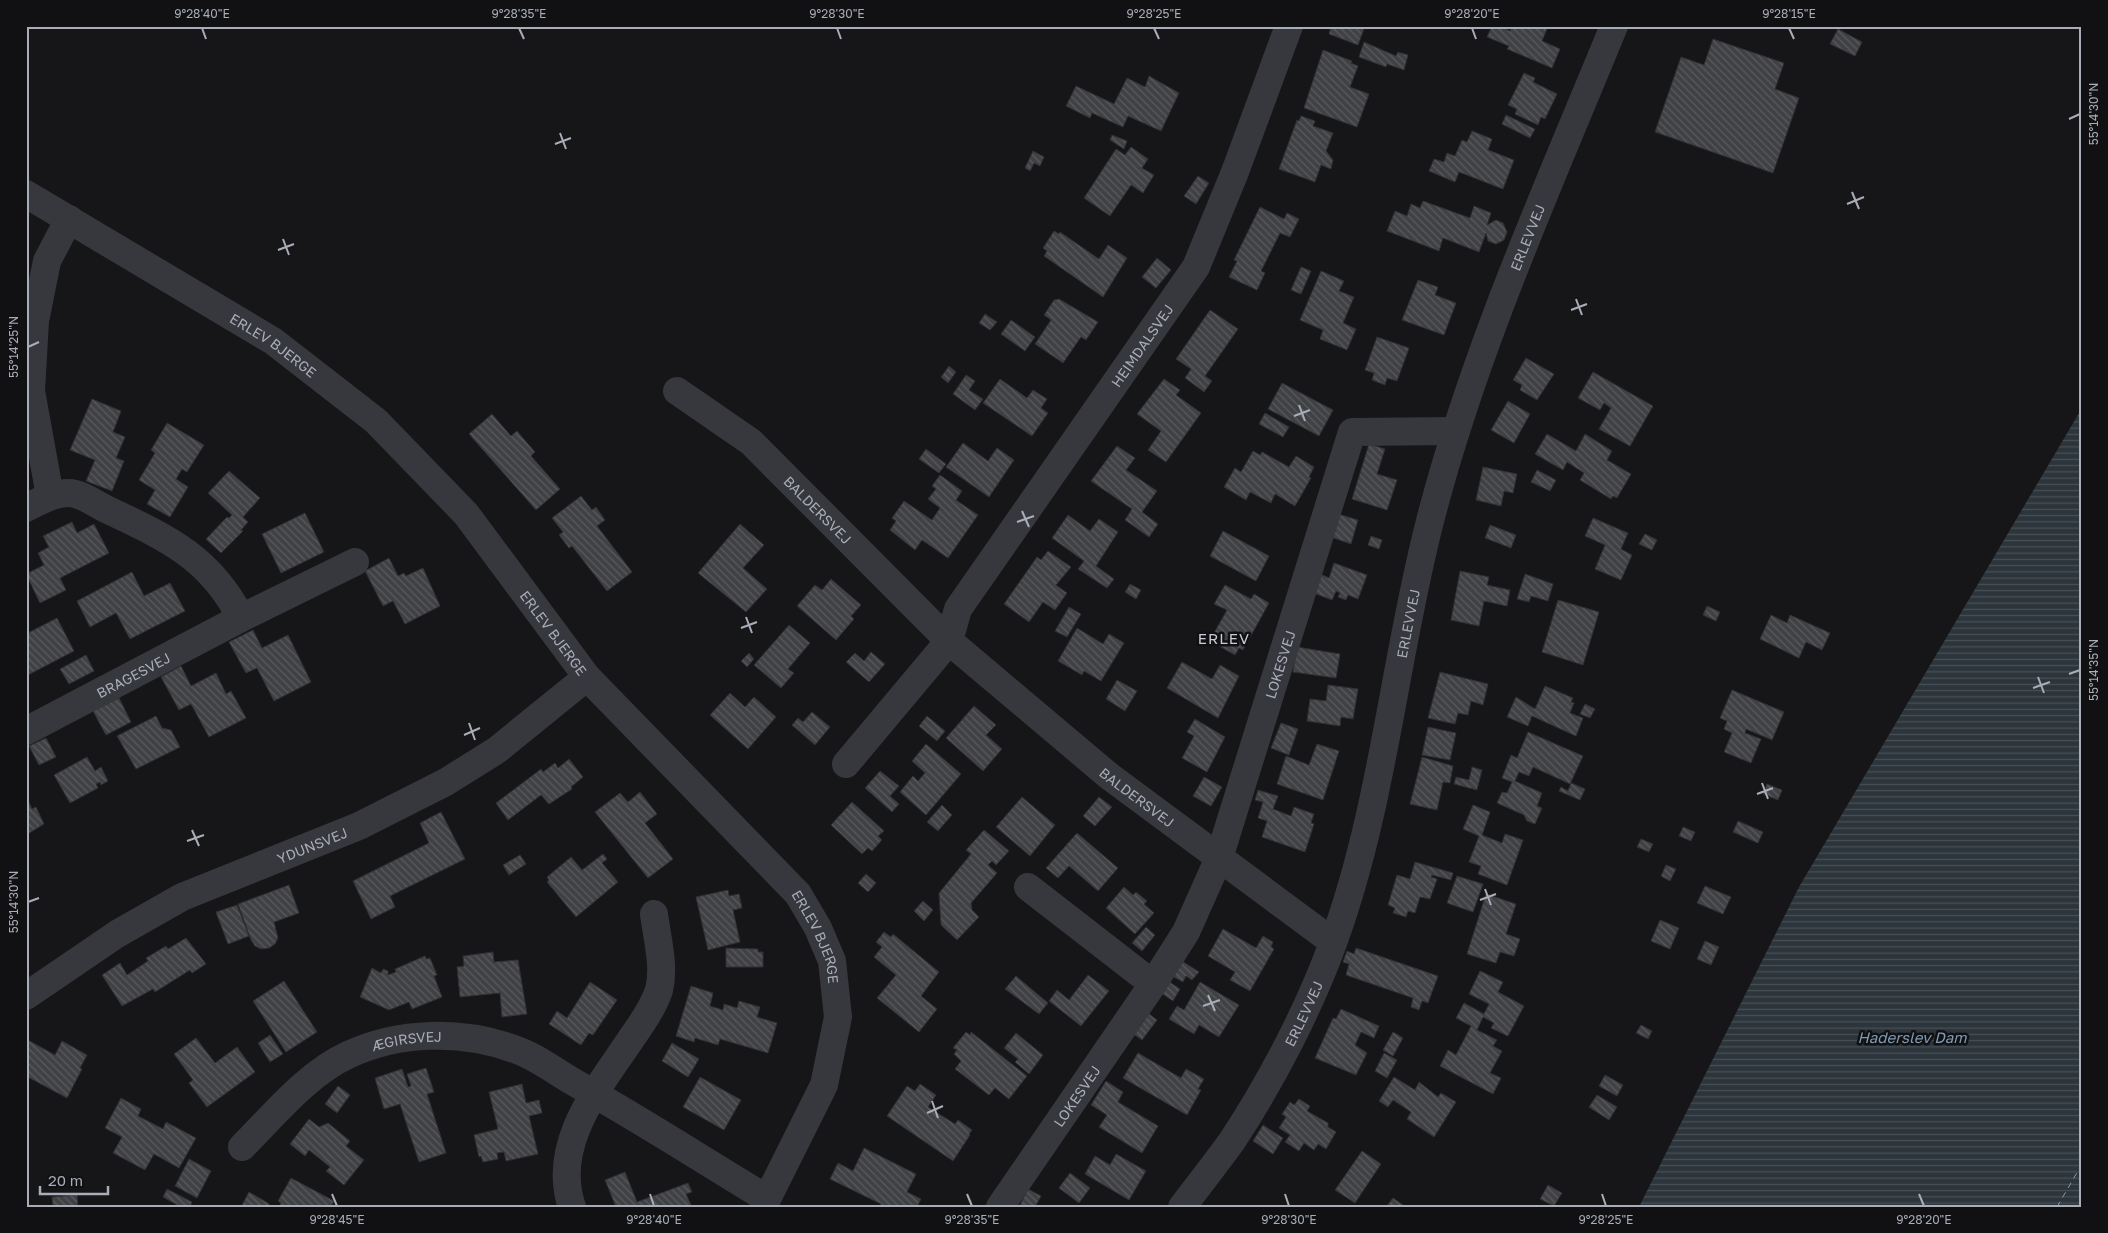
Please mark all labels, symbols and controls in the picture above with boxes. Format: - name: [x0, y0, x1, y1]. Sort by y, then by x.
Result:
- text: 9°28'40"E: [174, 6, 230, 21]
- text: 9°28'35"E: [492, 6, 546, 21]
- text: 9°28'30"E: [809, 6, 865, 21]
- text: 9°28'25"E: [1127, 6, 1181, 21]
- text: 9°28'20"E: [1444, 6, 1500, 21]
- text: 9°28'15"E: [1762, 6, 1816, 21]
- text: 55°14'30"N: [2086, 83, 2101, 145]
- street label: ERLEVVEJ: [1506, 201, 1548, 273]
- street label: HEIMDALSVEJ: [1107, 301, 1176, 390]
- street label: ERLEV BJERGE: [227, 309, 320, 380]
- text: 55°14'25"N: [6, 316, 21, 378]
- street label: BALDERSVEJ: [781, 472, 855, 547]
- street label: ERLEV BJERGE: [517, 587, 591, 678]
- street label: ERLEVVEJ: [1392, 587, 1423, 659]
- street label: LOKESVEJ: [1261, 628, 1298, 700]
- district label: ERLEV: [1198, 629, 1250, 647]
- text: 55°14'35"N: [2086, 639, 2101, 701]
- street label: BRAGESVEJ: [93, 648, 173, 701]
- street label: BALDERSVEJ: [1096, 763, 1178, 830]
- street label: YDUNSVEJ: [274, 823, 350, 867]
- text: 55°14'30"N: [6, 871, 21, 933]
- street label: ERLEV BJERGE: [789, 887, 843, 984]
- street label: ERLEVVEJ: [1280, 978, 1326, 1049]
- street label: ÆGIRSVEJ: [369, 1027, 442, 1054]
- water label: Haderslev Dam: [1857, 1028, 1967, 1046]
- street label: LOKESVEJ: [1049, 1062, 1103, 1130]
- scale bar: [40, 1163, 108, 1195]
- text: 20 m: [48, 1171, 83, 1189]
- text: 9°28'45"E: [309, 1212, 365, 1227]
- text: 9°28'40"E: [626, 1212, 682, 1227]
- text: 9°28'35"E: [945, 1212, 999, 1227]
- text: 9°28'30"E: [1261, 1212, 1317, 1227]
- text: 9°28'25"E: [1579, 1212, 1633, 1227]
- text: 9°28'20"E: [1896, 1212, 1952, 1227]

